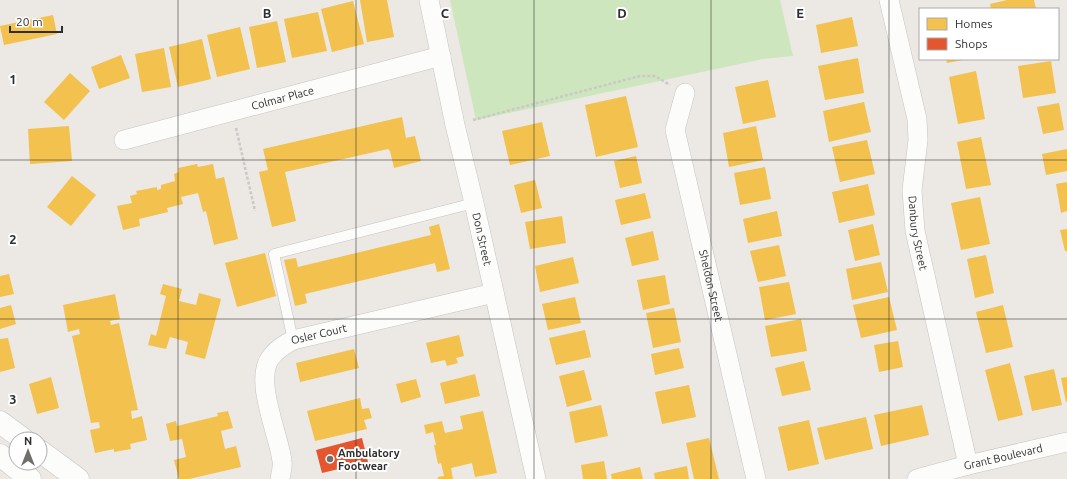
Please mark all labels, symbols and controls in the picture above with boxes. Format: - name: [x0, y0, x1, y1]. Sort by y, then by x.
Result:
- text: B: [263, 6, 272, 20]
- text: C: [441, 6, 450, 20]
- text: D: [617, 6, 627, 20]
- text: E: [796, 6, 804, 20]
- scale bar: [10, 8, 62, 34]
- legend: [919, 8, 1059, 60]
- text: 20 m: [16, 15, 43, 28]
- text: Homes: [955, 17, 993, 30]
- text: Shops: [955, 37, 987, 50]
- text: 1: [9, 72, 17, 86]
- street label: Colmar Place: [250, 84, 315, 112]
- street label: Danbury Street: [906, 195, 930, 272]
- street label: Don Street: [470, 212, 494, 267]
- text: 2: [9, 232, 17, 246]
- street label: Sheldon Street: [697, 248, 725, 323]
- street label: Osler Court: [290, 321, 349, 346]
- text: 3: [9, 392, 17, 406]
- north arrow: [8, 431, 48, 471]
- text: N: [24, 435, 32, 447]
- street label: Grant Boulevard: [962, 442, 1044, 472]
- place label: Ambulatory Footwear: [338, 447, 400, 472]
- marker: Ambulatory Footwear: [325, 454, 335, 464]

